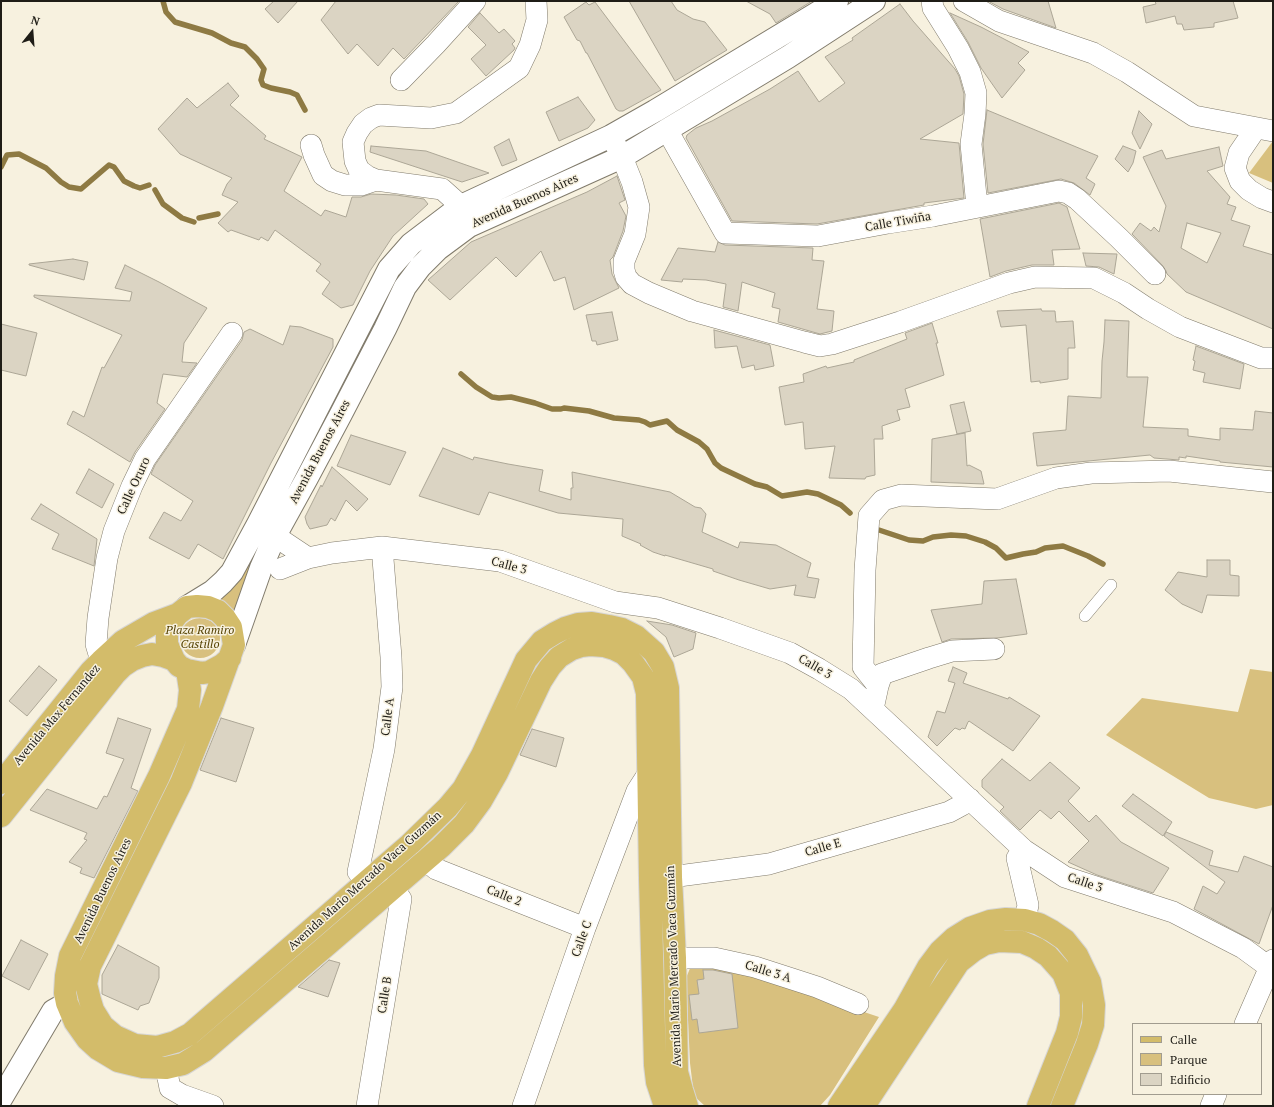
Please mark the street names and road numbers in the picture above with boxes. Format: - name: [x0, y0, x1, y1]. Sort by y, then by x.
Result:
- street label: Avenida Buenos Aires: [469, 171, 581, 231]
- street label: Calle Tiwiña: [864, 209, 932, 235]
- street label: Avenida Buenos Aires: [287, 398, 353, 506]
- street label: Calle Oruro: [114, 455, 154, 517]
- street label: Calle 3: [490, 554, 528, 578]
- street label: Calle 3: [796, 652, 834, 682]
- street label: Avenida Max Fernandez: [11, 662, 103, 768]
- street label: Calle A: [379, 697, 397, 737]
- street label: Avenida Mario Mercado Vaca Guzmán: [285, 808, 445, 954]
- street label: Avenida Buenos Aires: [71, 836, 135, 946]
- street label: Calle E: [803, 836, 843, 860]
- street label: Avenida Mario Mercado Vaca Guzmán: [663, 865, 685, 1067]
- street label: Calle 3: [1065, 870, 1105, 896]
- street label: Calle 2: [484, 883, 524, 909]
- street label: Calle C: [569, 919, 595, 959]
- street label: Calle 3 A: [743, 958, 793, 986]
- street label: Calle B: [375, 975, 395, 1015]

